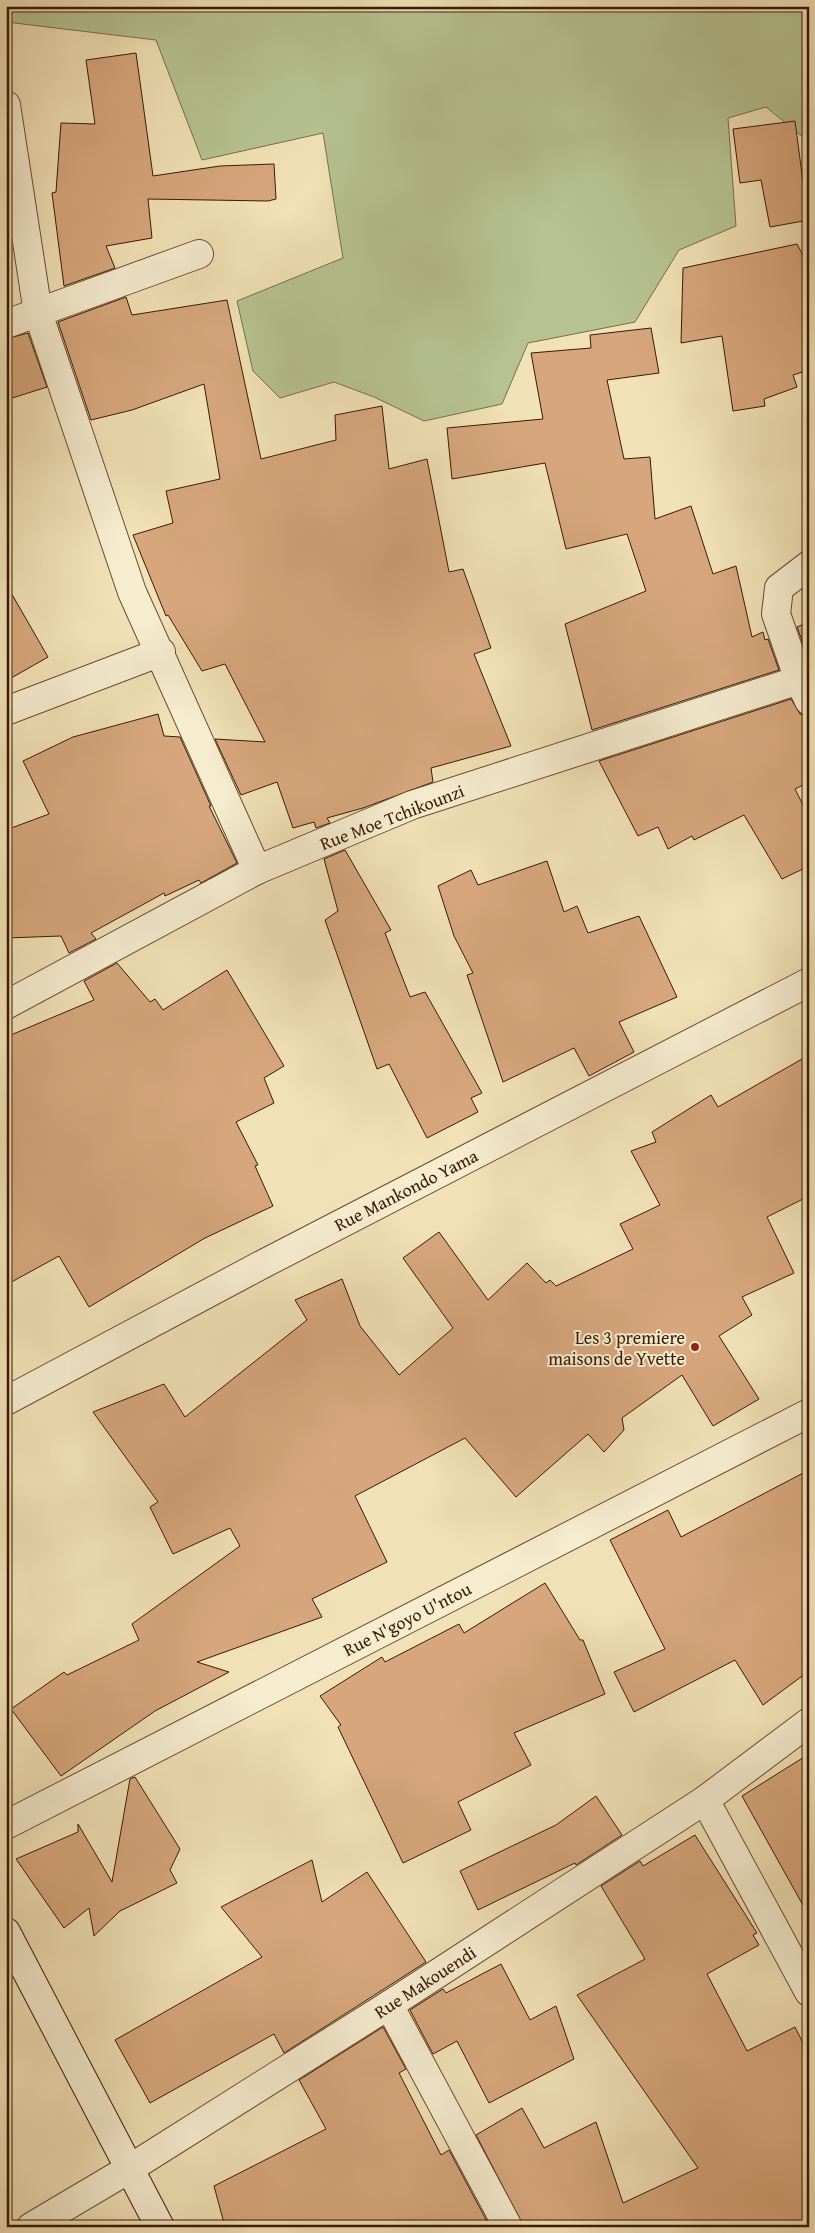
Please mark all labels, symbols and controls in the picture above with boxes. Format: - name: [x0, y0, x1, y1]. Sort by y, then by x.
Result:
- street label: Rue Moe Tchikounzi: [316, 777, 468, 857]
- street label: Rue Mankondo Yama: [329, 1142, 483, 1238]
- place label: Les 3 premiere maisons de Yvette: [548, 1324, 685, 1372]
- marker: Les 3 premiere maisons de Yvette: [689, 1341, 701, 1353]
- street label: Rue N'goyo U'ntou: [338, 1575, 476, 1663]
- street label: Rue Makouendi: [369, 1939, 481, 2025]

